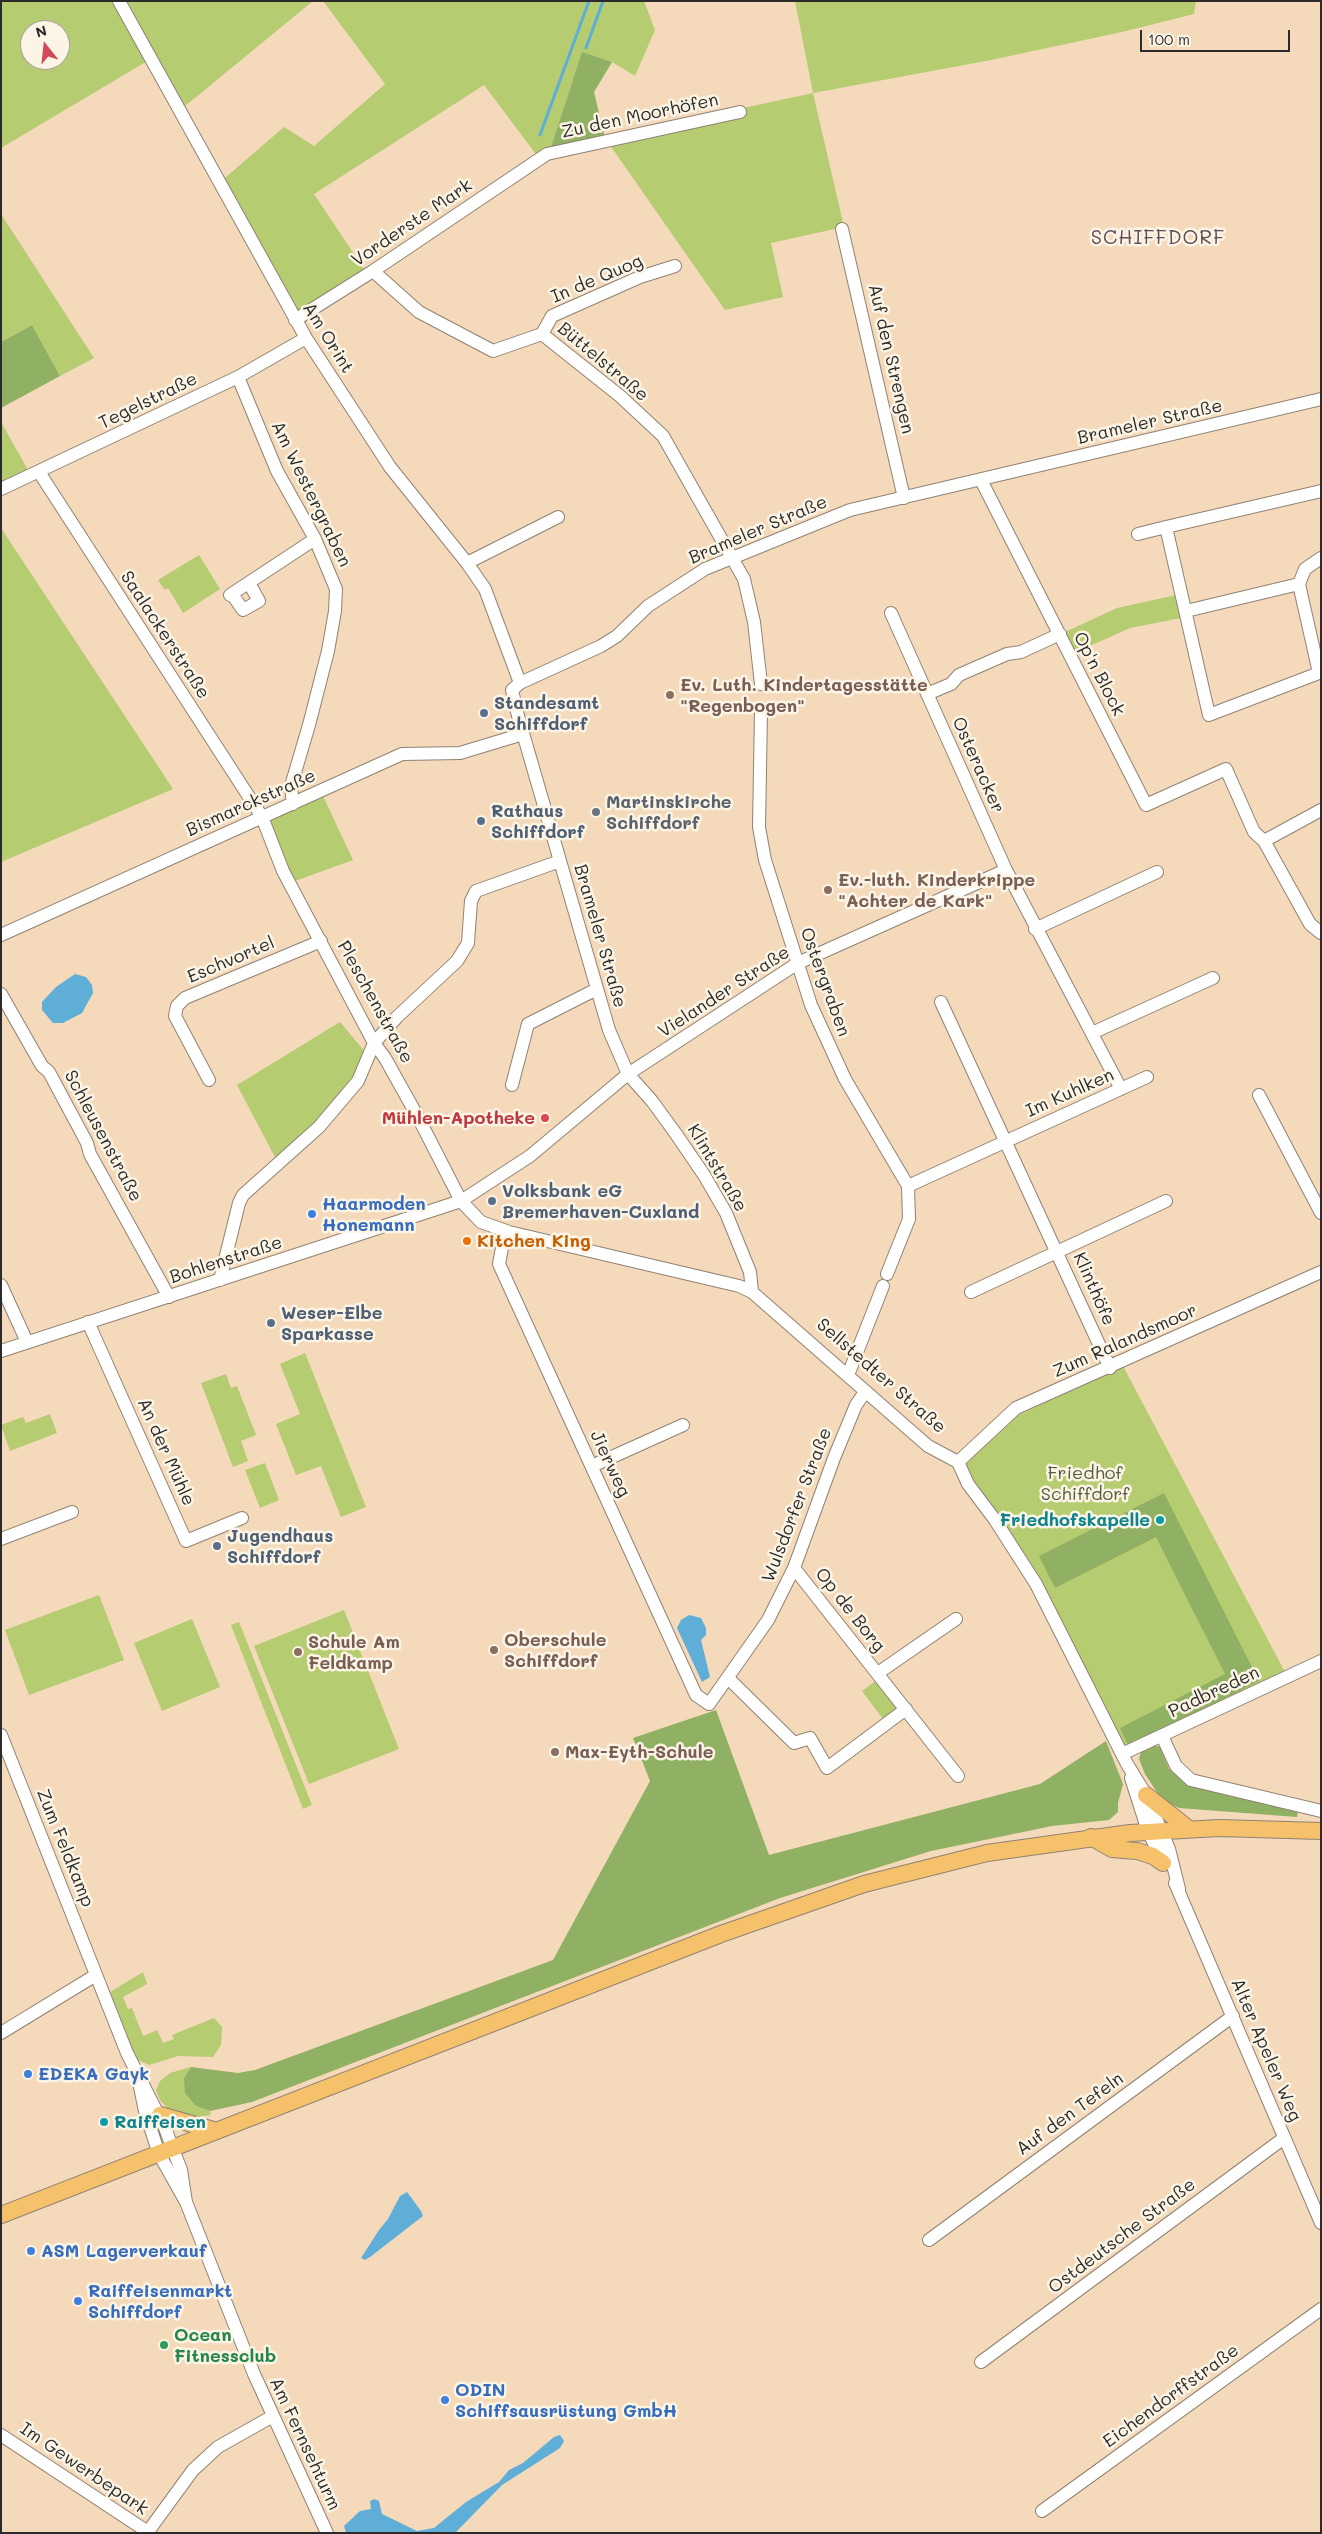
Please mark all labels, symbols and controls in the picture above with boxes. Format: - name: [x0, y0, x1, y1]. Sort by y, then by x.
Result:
- north arrow: [20, 20, 70, 70]
- text: N: [33, 20, 49, 42]
- scale bar: [1142, 20, 1292, 52]
- text: 100 m: [1148, 29, 1190, 49]
- street label: Zu den Moorhöfen: [560, 89, 720, 143]
- street label: Vorderste Mark: [348, 175, 476, 271]
- district label: SCHIFFDORF: [1090, 226, 1226, 250]
- street label: In de Quog: [548, 250, 646, 308]
- street label: Auf den Strengen: [863, 282, 919, 436]
- street label: Am Orint: [298, 299, 358, 377]
- street label: Büttelstraße: [553, 318, 653, 406]
- street label: Tegelstraße: [95, 368, 201, 434]
- street label: Brameler Straße: [1075, 395, 1225, 449]
- street label: Am Westergraben: [266, 418, 356, 570]
- street label: Brameler Straße: [686, 491, 830, 569]
- street label: Saalackerstraße: [116, 567, 214, 703]
- street label: Op'n Block: [1069, 628, 1129, 720]
- place label: Ev. Luth. Kindertagesstätte "Regenbogen": [680, 674, 928, 716]
- marker: Ev. Luth. Kindertagesstätte "Regenbogen": [664, 689, 676, 701]
- place label: Standesamt Schiffdorf: [494, 692, 599, 734]
- marker: Standesamt Schiffdorf: [478, 707, 490, 719]
- street label: Osteracker: [947, 714, 1009, 816]
- street label: Bismarckstraße: [183, 765, 319, 841]
- place label: Martinskirche Schiffdorf: [606, 791, 732, 834]
- place label: Rathaus Schiffdorf: [491, 800, 584, 842]
- marker: Martinskirche Schiffdorf: [590, 806, 602, 818]
- marker: Rathaus Schiffdorf: [475, 815, 487, 827]
- street label: Brameler Straße: [569, 862, 631, 1010]
- place label: Ev.-luth. Kinderkrippe "Achter de Kark": [838, 869, 1035, 912]
- marker: Ev.-luth. Kinderkrippe "Achter de Kark": [822, 884, 834, 896]
- street label: Ostergraben: [795, 925, 855, 1039]
- street label: Eschvortel: [184, 932, 278, 988]
- street label: Pleschenstraße: [332, 937, 418, 1067]
- street label: Vielander Straße: [654, 942, 794, 1042]
- street label: Im Kuhlken: [1023, 1064, 1117, 1122]
- street label: Schleusenstraße: [59, 1067, 147, 1205]
- place label: Mühlen-Apotheke: [382, 1107, 535, 1129]
- marker: Mühlen-Apotheke: [539, 1112, 551, 1124]
- street label: Klintstraße: [682, 1120, 752, 1216]
- place label: Volksbank eG Bremerhaven-Cuxland: [502, 1180, 699, 1222]
- place label: Haarmoden Honemann: [322, 1193, 426, 1236]
- marker: Volksbank eG Bremerhaven-Cuxland: [486, 1195, 498, 1207]
- marker: Haarmoden Honemann: [306, 1208, 318, 1220]
- place label: Kitchen King: [477, 1230, 591, 1252]
- street label: Bohlenstraße: [167, 1232, 285, 1288]
- marker: Kitchen King: [461, 1235, 473, 1247]
- street label: Klinthöfe: [1068, 1249, 1120, 1329]
- street label: Zum Ralandsmoor: [1050, 1300, 1200, 1382]
- place label: Weser-Elbe Sparkasse: [281, 1302, 382, 1345]
- street label: Sellstedter Straße: [812, 1314, 950, 1438]
- marker: Weser-Elbe Sparkasse: [265, 1317, 277, 1329]
- street label: An der Mühle: [133, 1395, 199, 1509]
- street label: Wulsdorfer Straße: [758, 1425, 836, 1585]
- street label: Jierweg: [585, 1427, 635, 1501]
- park label: Friedhof Schiffdorf: [1041, 1462, 1129, 1505]
- place label: Friedhofskapelle: [999, 1509, 1150, 1531]
- marker: Friedhofskapelle: [1154, 1514, 1166, 1526]
- place label: Jugendhaus Schiffdorf: [227, 1525, 333, 1568]
- marker: Jugendhaus Schiffdorf: [211, 1540, 223, 1552]
- street label: Op de Borg: [810, 1564, 890, 1656]
- place label: Oberschule Schiffdorf: [504, 1629, 606, 1672]
- place label: Schule Am Feldkamp: [308, 1631, 400, 1674]
- marker: Oberschule Schiffdorf: [488, 1644, 500, 1656]
- marker: Schule Am Feldkamp: [292, 1646, 304, 1658]
- street label: Padbreden: [1165, 1662, 1263, 1722]
- place label: Max-Eyth-Schule: [565, 1741, 713, 1763]
- marker: Max-Eyth-Schule: [549, 1746, 561, 1758]
- street label: Zum Feldkamp: [31, 1786, 99, 1910]
- street label: Alter Apeler Weg: [1226, 1975, 1306, 2125]
- place label: EDEKA Gayk: [38, 2063, 149, 2085]
- marker: EDEKA Gayk: [22, 2068, 34, 2080]
- street label: Auf den Tefeln: [1012, 2068, 1128, 2160]
- place label: Raiffeisen: [114, 2111, 206, 2133]
- marker: Raiffeisen: [98, 2116, 110, 2128]
- street label: Ostdeutsche Straße: [1044, 2174, 1200, 2298]
- place label: ASM Lagerverkauf: [41, 2240, 207, 2262]
- marker: ASM Lagerverkauf: [25, 2245, 37, 2257]
- place label: Raiffeisenmarkt Schiffdorf: [88, 2280, 232, 2322]
- marker: Raiffeisenmarkt Schiffdorf: [72, 2295, 84, 2307]
- place label: Ocean Fitnessclub: [174, 2324, 276, 2366]
- marker: Ocean Fitnessclub: [158, 2339, 170, 2351]
- street label: Eichendorffstraße: [1099, 2340, 1243, 2452]
- street label: Am Fernsehturm: [265, 2374, 345, 2514]
- place label: ODIN Schiffsausrüstung GmbH: [455, 2379, 677, 2422]
- marker: ODIN Schiffsausrüstung GmbH: [439, 2394, 451, 2406]
- street label: Im Gewerbepark: [16, 2418, 152, 2520]

